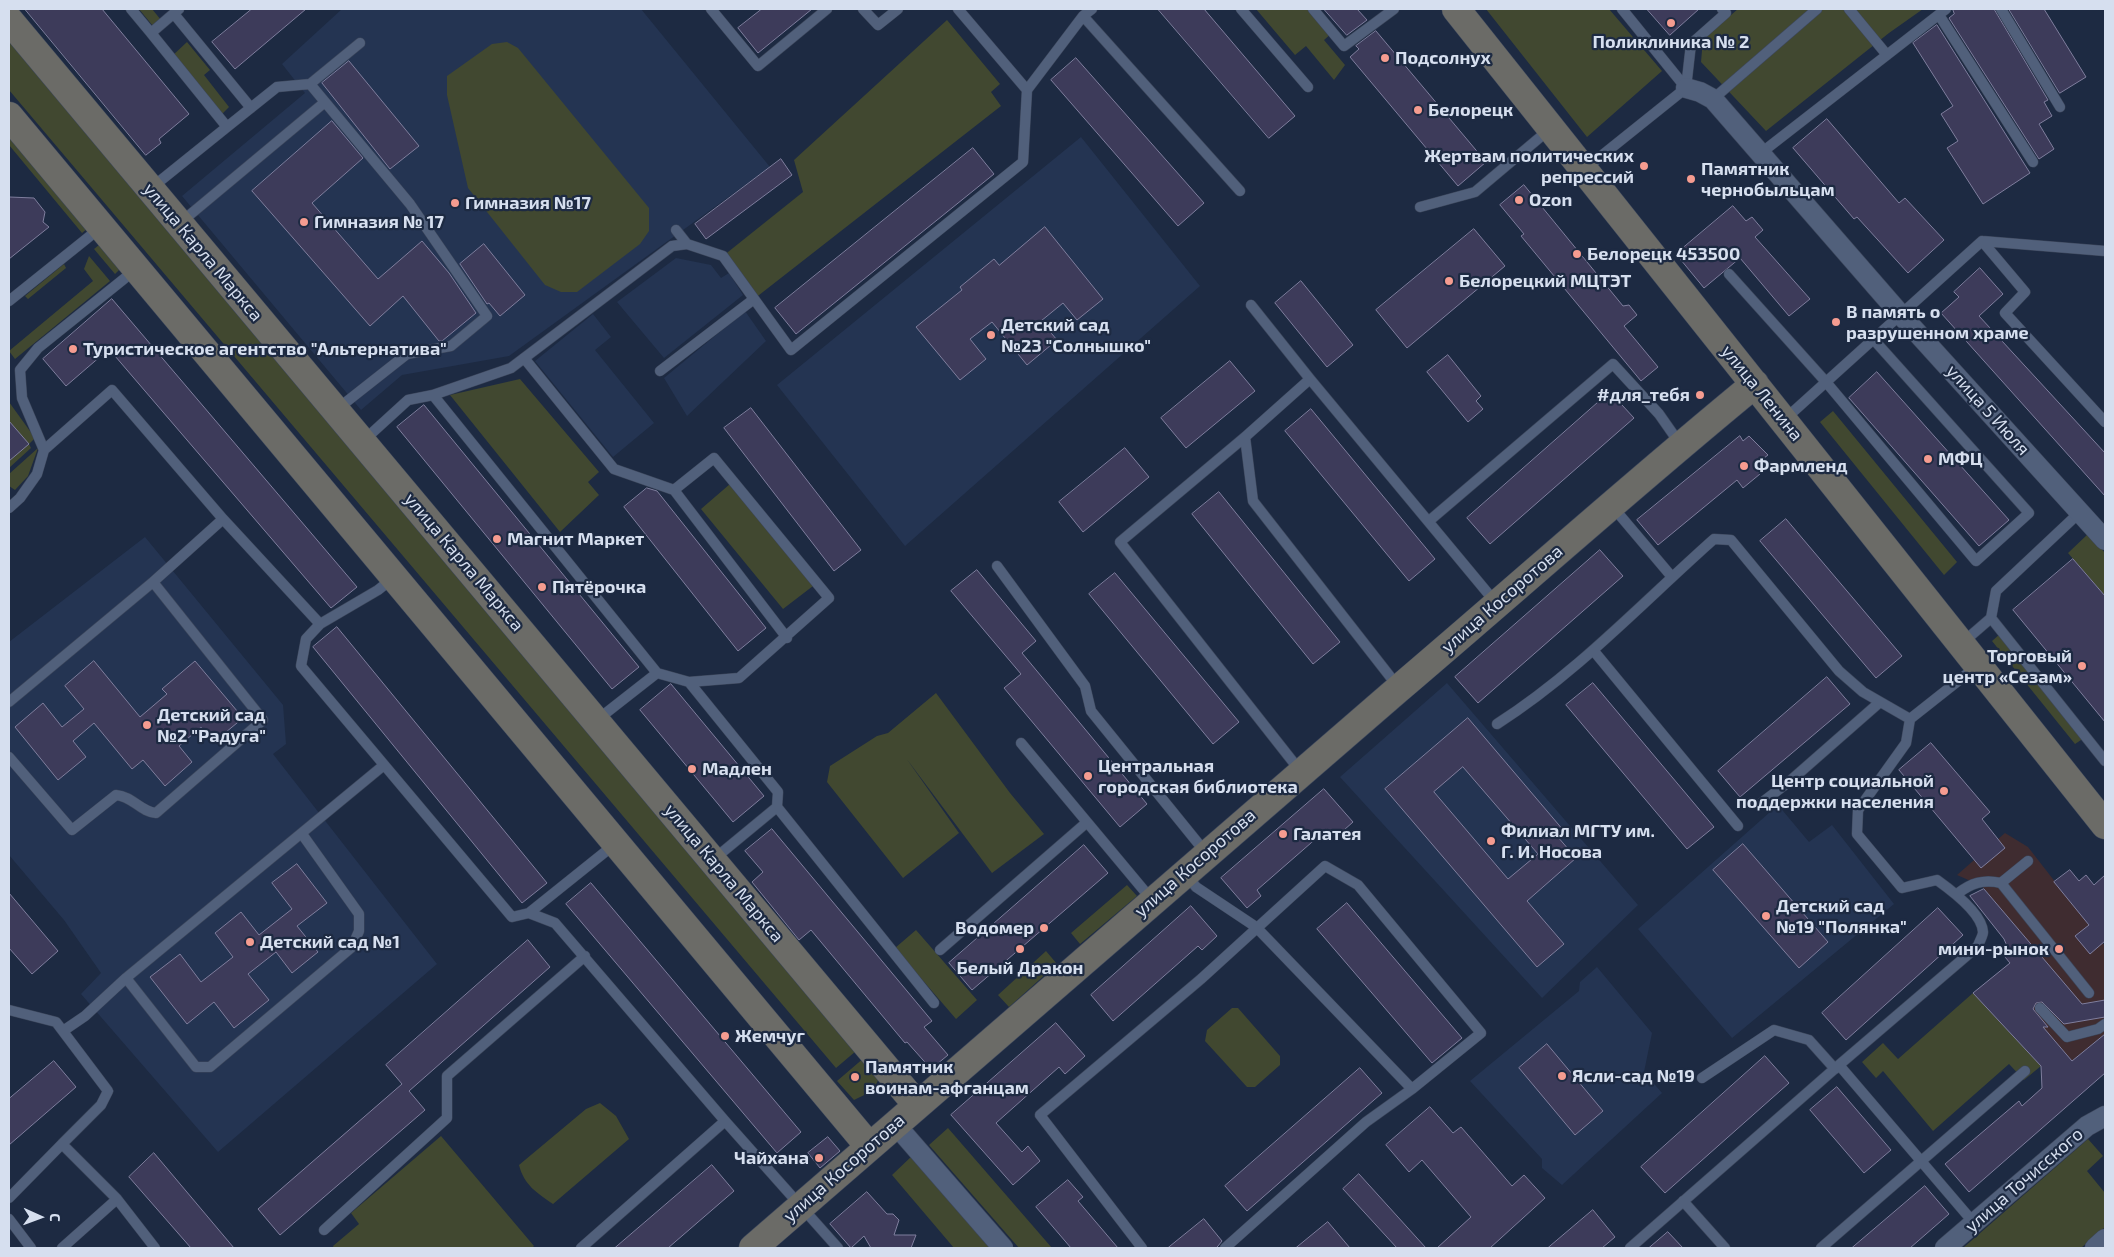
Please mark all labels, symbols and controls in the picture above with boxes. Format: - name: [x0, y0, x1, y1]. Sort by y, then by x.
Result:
- marker: Поликлиника № 2: [1665, 17, 1677, 29]
- place label: Поликлиника № 2: [1593, 31, 1749, 53]
- place label: Подсолнух: [1395, 47, 1491, 69]
- marker: Подсолнух: [1379, 52, 1391, 64]
- place label: Белорецк: [1428, 99, 1513, 121]
- marker: Белорецк: [1412, 104, 1424, 116]
- place label: Жертвам политических репрессий: [1424, 145, 1634, 188]
- place label: Памятник чернобыльцам: [1701, 158, 1835, 200]
- marker: Жертвам политических репрессий: [1638, 160, 1650, 172]
- marker: Памятник чернобыльцам: [1685, 173, 1697, 185]
- street label: улица Карла Маркса: [139, 178, 267, 326]
- place label: Ozon: [1529, 189, 1572, 211]
- place label: Гимназия №17: [465, 192, 591, 214]
- marker: Ozon: [1513, 194, 1525, 206]
- marker: Гимназия №17: [449, 197, 461, 209]
- place label: Гимназия № 17: [314, 211, 444, 233]
- marker: Гимназия № 17: [298, 216, 310, 228]
- place label: Белорецк 453500: [1587, 243, 1740, 265]
- marker: Белорецк 453500: [1571, 248, 1583, 260]
- place label: Белорецкий МЦТЭТ: [1459, 270, 1631, 292]
- marker: Белорецкий МЦТЭТ: [1443, 275, 1455, 287]
- place label: В память о разрушенном храме: [1846, 301, 2029, 344]
- place label: Детский сад №23 "Солнышко": [1001, 314, 1151, 356]
- marker: В память о разрушенном храме: [1830, 316, 1842, 328]
- marker: Детский сад №23 "Солнышко": [985, 329, 997, 341]
- place label: Туристическое агентство "Альтернатива": [83, 338, 447, 360]
- street label: улица Ленина: [1717, 341, 1807, 445]
- marker: Туристическое агентство "Альтернатива": [67, 343, 79, 355]
- street label: улица 5 Июля: [1942, 360, 2034, 460]
- place label: #для_тебя: [1597, 384, 1690, 406]
- marker: #для_тебя: [1694, 389, 1706, 401]
- place label: МФЦ: [1938, 448, 1983, 470]
- marker: МФЦ: [1922, 453, 1934, 465]
- place label: Фармленд: [1754, 455, 1848, 477]
- marker: Фармленд: [1738, 460, 1750, 472]
- street label: улица Карла Маркса: [400, 488, 528, 636]
- place label: Магнит Маркет: [507, 528, 644, 550]
- marker: Магнит Маркет: [491, 533, 503, 545]
- street label: улица Косоротова: [1437, 540, 1567, 658]
- place label: Пятёрочка: [552, 576, 646, 598]
- marker: Пятёрочка: [536, 581, 548, 593]
- place label: Торговый центр «Сезам»: [1943, 645, 2072, 688]
- marker: Торговый центр «Сезам»: [2076, 660, 2088, 672]
- place label: Детский сад №2 "Радуга": [157, 704, 266, 746]
- marker: Детский сад №2 "Радуга": [141, 719, 153, 731]
- place label: Центральная городская библиотека: [1098, 755, 1298, 798]
- place label: Мадлен: [702, 758, 772, 780]
- marker: Мадлен: [686, 763, 698, 775]
- marker: Центральная городская библиотека: [1082, 770, 1094, 782]
- place label: Центр социальной поддержки населения: [1736, 770, 1934, 812]
- marker: Центр социальной поддержки населения: [1938, 785, 1950, 797]
- street label: улица Карла Маркса: [660, 799, 788, 947]
- street label: улица Косоротова: [1130, 804, 1260, 922]
- place label: Филиал МГТУ им. Г. И. Носова: [1501, 820, 1655, 862]
- place label: Галатея: [1293, 823, 1361, 845]
- marker: Галатея: [1277, 828, 1289, 840]
- marker: Филиал МГТУ им. Г. И. Носова: [1485, 835, 1497, 847]
- place label: Детский сад №19 "Полянка": [1776, 895, 1907, 938]
- marker: Детский сад №19 "Полянка": [1760, 910, 1772, 922]
- place label: Водомер: [955, 917, 1034, 939]
- marker: Водомер: [1038, 922, 1050, 934]
- place label: Детский сад №1: [260, 931, 400, 953]
- marker: Детский сад №1: [244, 936, 256, 948]
- place label: мини-рынок: [1938, 938, 2049, 960]
- marker: Белый Дракон: [1014, 943, 1026, 955]
- marker: мини-рынок: [2053, 943, 2065, 955]
- place label: Белый Дракон: [956, 957, 1084, 979]
- place label: Жемчуг: [735, 1025, 805, 1047]
- marker: Жемчуг: [719, 1030, 731, 1042]
- place label: Памятник воинам-афганцам: [865, 1056, 1029, 1098]
- place label: Ясли-сад №19: [1572, 1065, 1695, 1087]
- marker: Ясли-сад №19: [1556, 1070, 1568, 1082]
- marker: Памятник воинам-афганцам: [849, 1071, 861, 1083]
- street label: улица Косоротова: [779, 1109, 909, 1227]
- street label: улица Точисского: [1961, 1123, 2087, 1237]
- place label: Чайхана: [734, 1147, 809, 1169]
- marker: Чайхана: [813, 1152, 825, 1164]
- north arrow: [15, 1192, 65, 1242]
- text: С: [47, 1213, 64, 1222]

